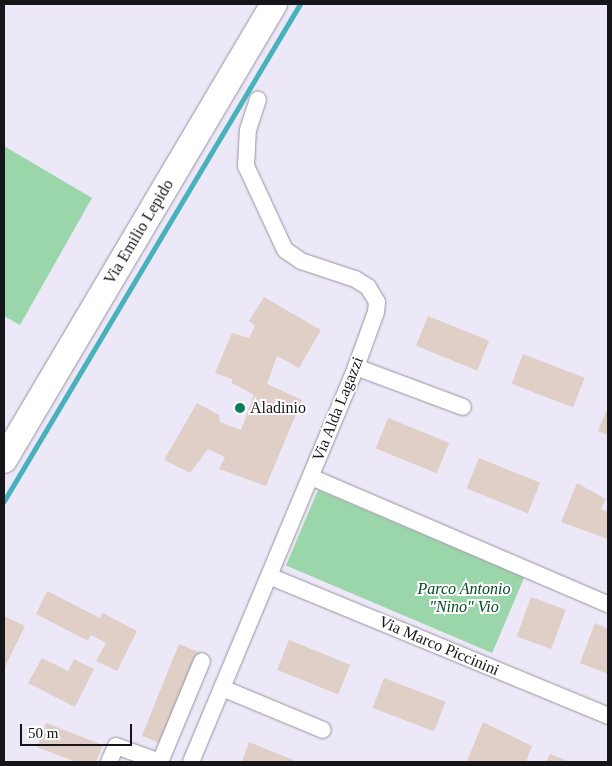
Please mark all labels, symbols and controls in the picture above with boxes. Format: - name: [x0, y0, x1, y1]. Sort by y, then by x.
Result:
- street label: Via Emilio Lepido: [100, 176, 178, 288]
- street label: Via Alda Lagazzi: [308, 354, 368, 464]
- place label: Aladinio: [250, 398, 306, 418]
- marker: Aladinio: [234, 402, 246, 414]
- park label: Parco Antonio "Nino" Vio: [417, 579, 511, 617]
- street label: Via Marco Piccinini: [376, 612, 502, 680]
- scale bar: [22, 714, 135, 746]
- text: 50 m: [28, 725, 58, 741]

